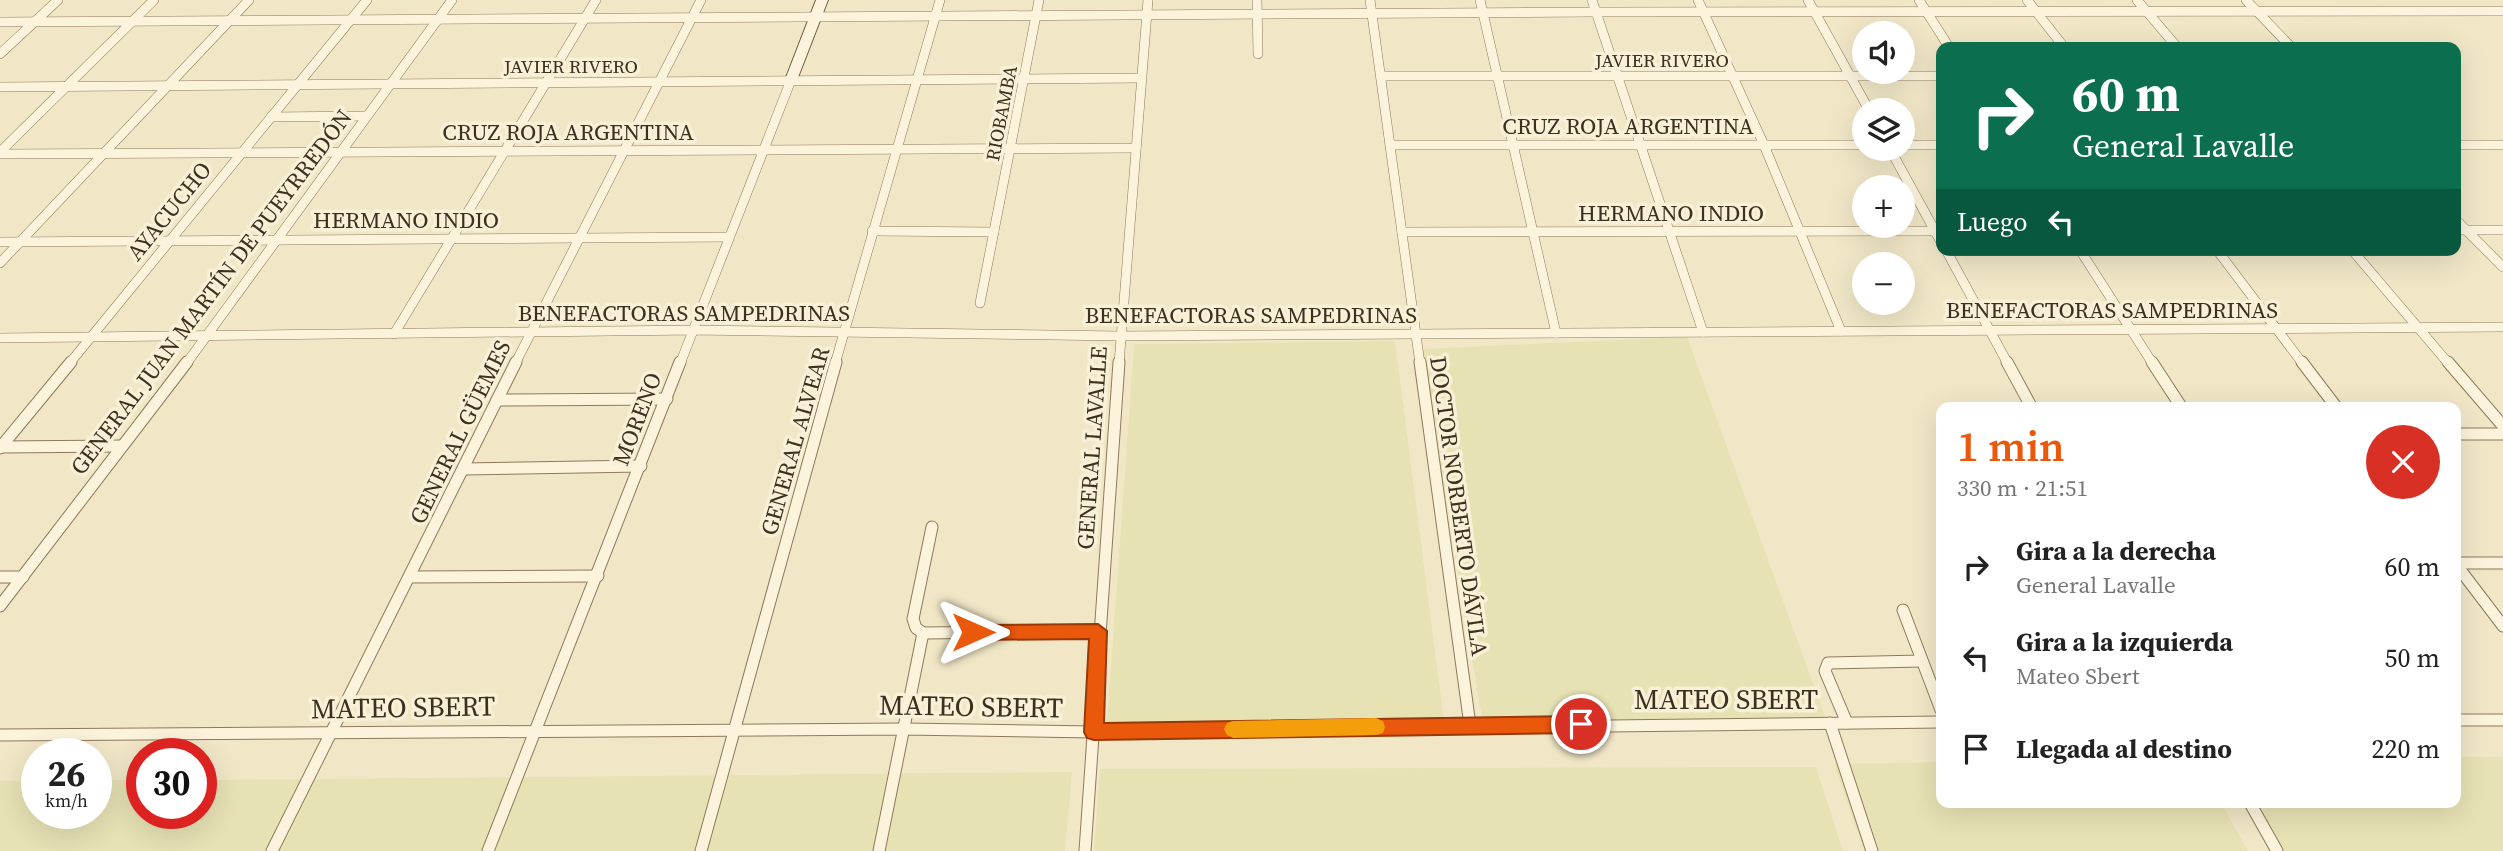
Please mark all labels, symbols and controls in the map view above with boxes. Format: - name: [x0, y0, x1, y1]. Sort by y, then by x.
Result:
- map controls: [1852, 21, 1915, 315]
- button: sound: [1852, 21, 1915, 84]
- street label: JAVIER RIVERO: [1594, 47, 1729, 73]
- street label: JAVIER RIVERO: [503, 53, 638, 79]
- text: 60 m: [2072, 60, 2180, 127]
- street label: RIOBAMBA: [979, 63, 1023, 163]
- icon: right: [1957, 70, 2048, 161]
- button: layers: [1852, 98, 1915, 161]
- street label: GENERAL JUAN MARTÍN DE PUEYRREDÓN: [63, 103, 359, 481]
- street label: CRUZ ROJA ARGENTINA: [1502, 110, 1755, 142]
- street label: CRUZ ROJA ARGENTINA: [442, 116, 695, 148]
- text: General Lavalle: [2072, 124, 2294, 168]
- street label: AYACUCHO: [119, 155, 219, 267]
- button: +: [1852, 175, 1915, 238]
- street label: HERMANO INDIO: [1578, 197, 1764, 229]
- icon: left: [2042, 203, 2080, 241]
- street label: HERMANO INDIO: [313, 204, 499, 236]
- text: Luego: [1957, 204, 2028, 240]
- button: −: [1852, 252, 1915, 315]
- street label: BENEFACTORAS SAMPEDRINAS: [1946, 294, 2278, 326]
- street label: BENEFACTORAS SAMPEDRINAS: [518, 297, 850, 329]
- street label: BENEFACTORAS SAMPEDRINAS: [1085, 299, 1417, 331]
- street label: GENERAL GÜEMES: [402, 335, 518, 529]
- street label: GENERAL ALVEAR: [753, 343, 837, 539]
- street label: GENERAL LAVALLE: [1069, 345, 1115, 551]
- street label: DOCTOR NORBERTO DÁVILA: [1422, 354, 1496, 659]
- street label: MORENO: [605, 368, 669, 470]
- text: 1 min: [1957, 417, 2065, 475]
- button: close: [2366, 425, 2440, 499]
- text: 330 m · 21:51: [1957, 472, 2088, 504]
- text: Gira a la derecha: [2016, 533, 2216, 569]
- icon: right: [1957, 548, 1995, 586]
- text: 60 m: [2385, 549, 2440, 585]
- text: General Lavalle: [2016, 569, 2176, 601]
- position arrow: [936, 595, 1010, 669]
- text: Gira a la izquierda: [2016, 624, 2233, 660]
- icon: left: [1957, 639, 1995, 677]
- text: 50 m: [2385, 640, 2440, 676]
- text: Mateo Sbert: [2016, 660, 2139, 692]
- street label: MATEO SBERT: [1634, 680, 1818, 718]
- street label: MATEO SBERT: [878, 685, 1064, 727]
- street label: MATEO SBERT: [310, 686, 496, 728]
- pin: [1551, 694, 1611, 754]
- icon: arrive: [1562, 705, 1600, 743]
- icon: arrive: [1957, 730, 1995, 768]
- text: Llegada al destino: [2016, 731, 2232, 767]
- text: 220 m: [2372, 731, 2440, 767]
- speed limit sign: 30: [126, 738, 217, 829]
- text: 26: [48, 750, 85, 798]
- text: km/h: [45, 788, 88, 813]

